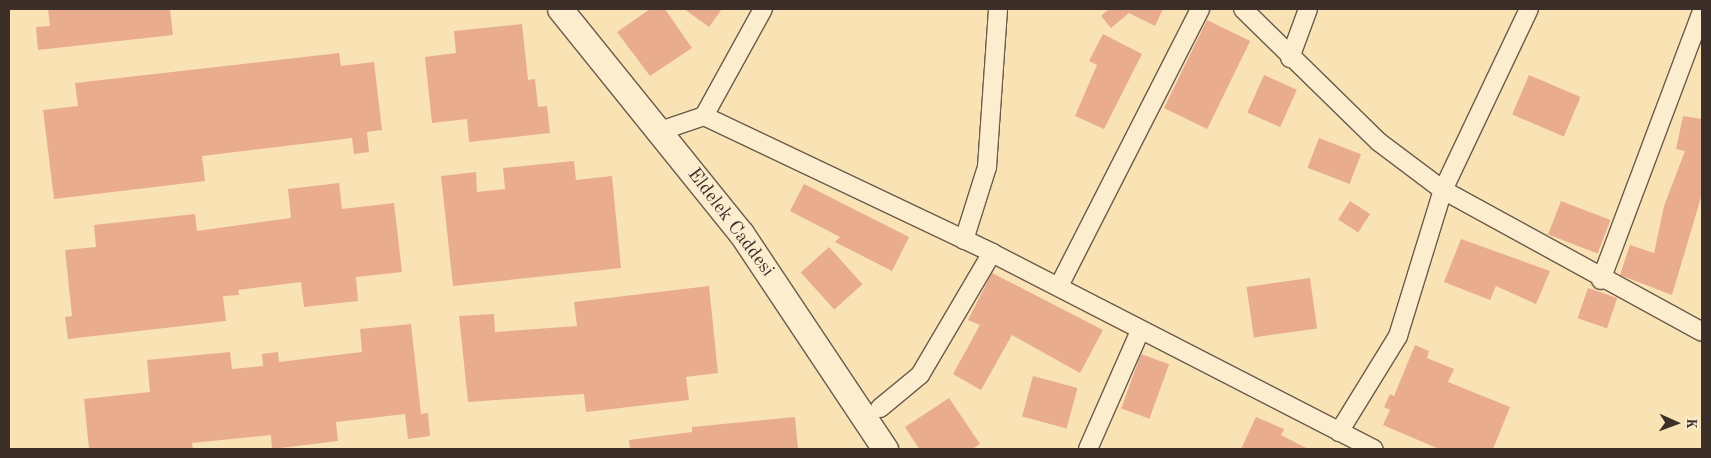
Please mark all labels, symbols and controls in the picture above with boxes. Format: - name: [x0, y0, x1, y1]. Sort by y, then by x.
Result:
- street label: Eldelek Caddesi: [682, 164, 778, 282]
- north arrow: [1651, 398, 1701, 448]
- text: K: [1684, 418, 1698, 429]

